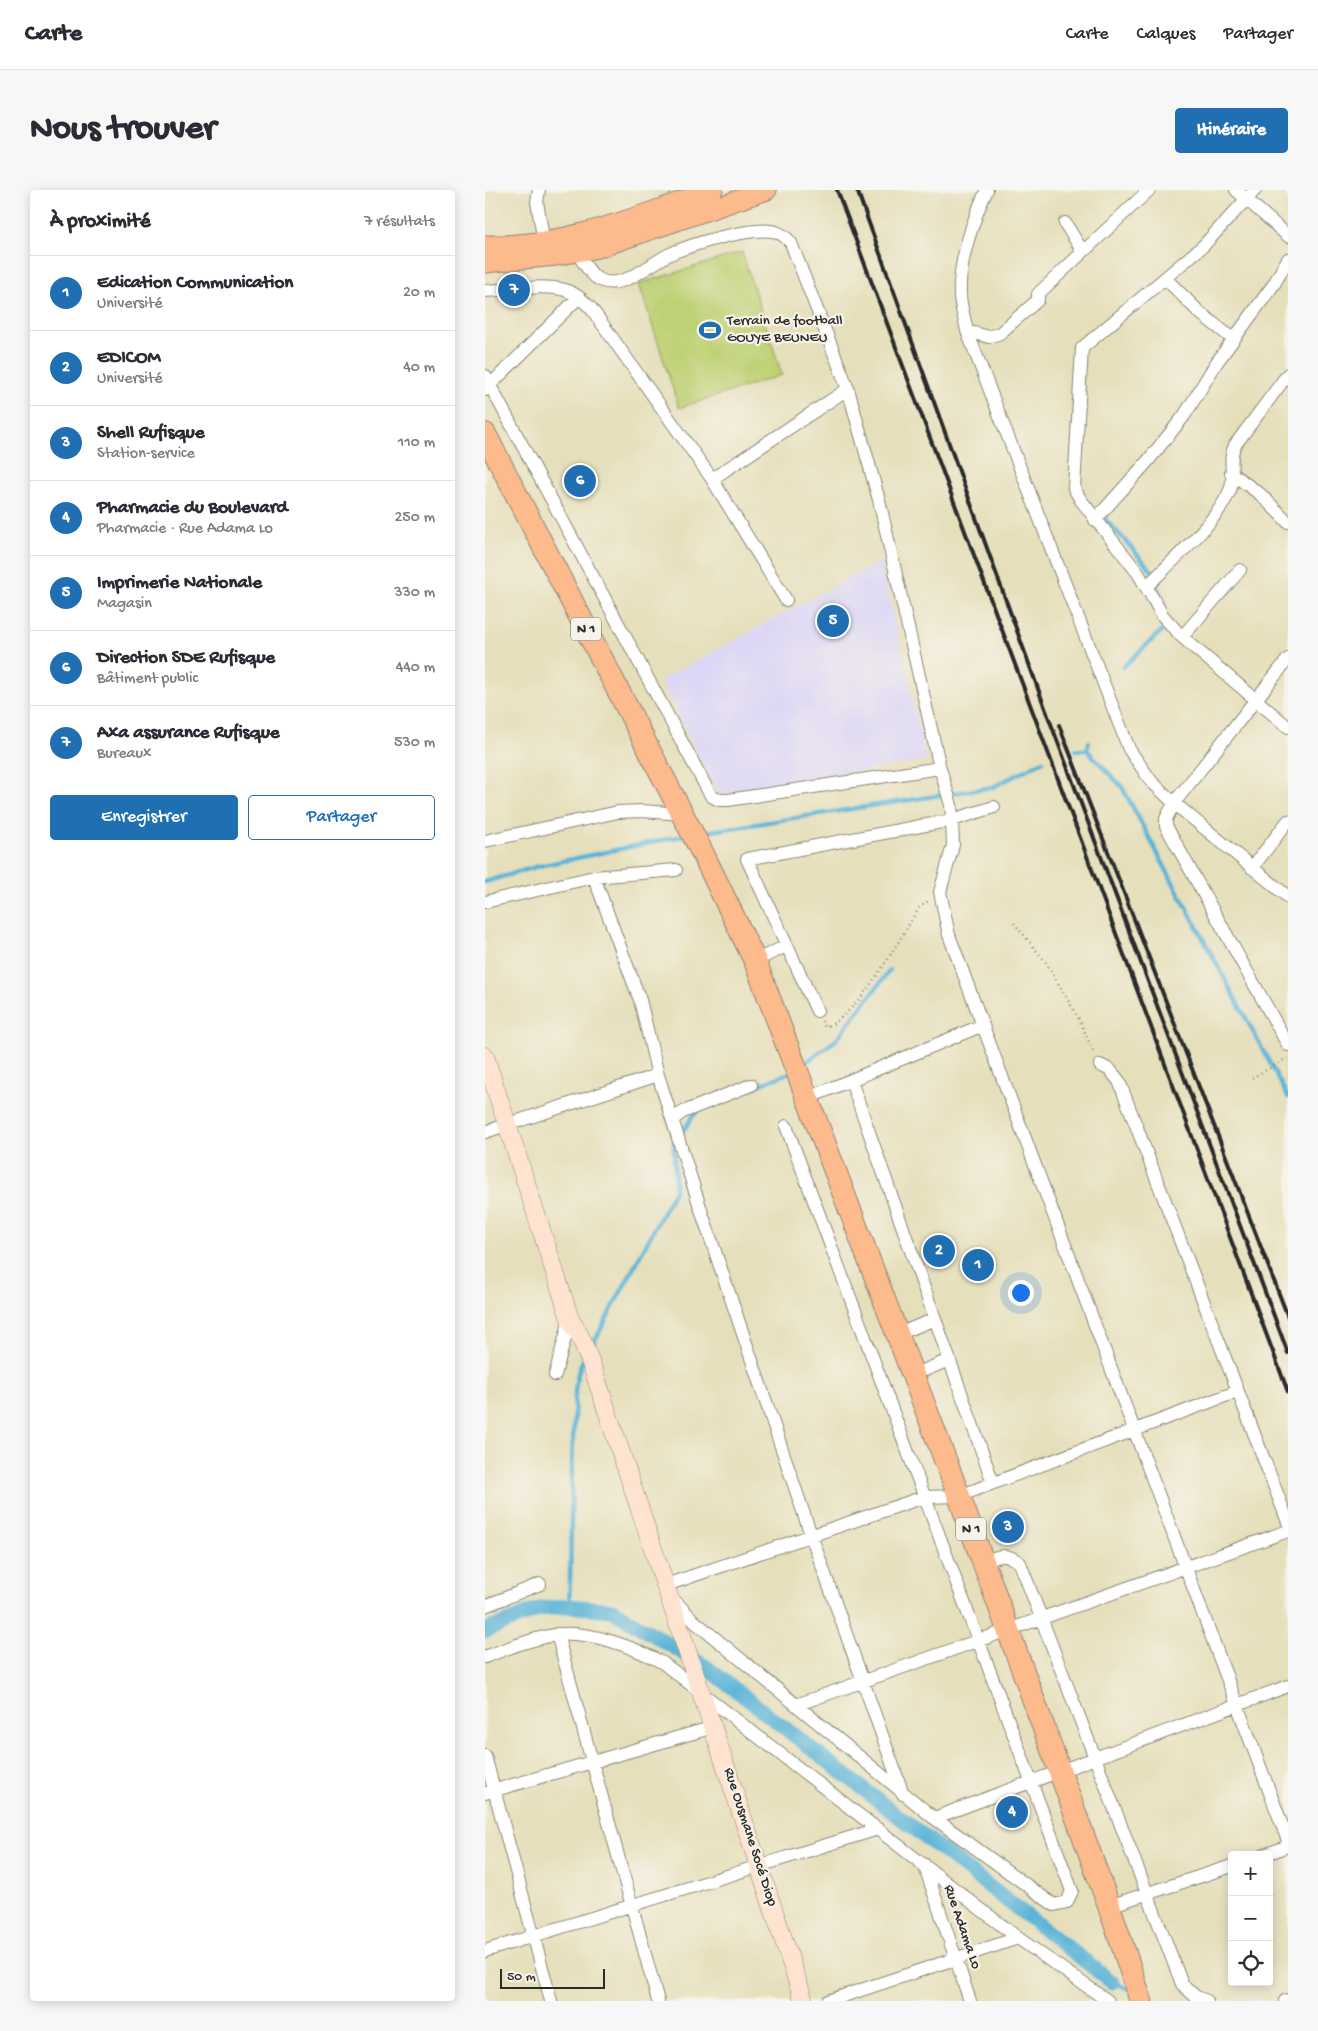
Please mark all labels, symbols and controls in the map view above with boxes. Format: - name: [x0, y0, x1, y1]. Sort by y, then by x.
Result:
- text: Carte: [25, 20, 82, 49]
- text: Carte: [1066, 24, 1109, 45]
- text: Calques: [1137, 24, 1195, 45]
- text: Partager: [1223, 24, 1293, 45]
- button: Itinéraire: [1175, 108, 1288, 153]
- text: Nous trouver: [30, 110, 216, 151]
- text: À proximité: [50, 210, 151, 235]
- text: 7 résultats: [364, 213, 435, 232]
- pin: 7: [498, 271, 530, 309]
- text: Edication Communication: [97, 272, 293, 295]
- text: 1: [63, 284, 69, 303]
- text: 20 m: [403, 284, 435, 303]
- text: Université: [97, 295, 162, 314]
- place label: Terrain de football GOUYE BEUNEU: [726, 312, 843, 347]
- sports icon: Terrain de football GOUYE BEUNEU: [697, 317, 723, 343]
- text: EDICOM: [97, 347, 161, 370]
- text: 2: [62, 359, 70, 378]
- text: 40 m: [403, 359, 435, 378]
- text: Université: [97, 370, 162, 389]
- text: Shell Rufisque: [97, 422, 205, 445]
- text: 3: [62, 434, 70, 453]
- text: 110 m: [398, 434, 435, 453]
- text: Station-service: [97, 445, 195, 464]
- pin: 6: [564, 462, 596, 500]
- text: Pharmacie du Boulevard: [97, 497, 288, 520]
- text: 4: [62, 509, 70, 528]
- text: 250 m: [395, 509, 435, 528]
- text: Pharmacie · Rue Adama Lo: [97, 520, 273, 539]
- text: Imprimerie Nationale: [97, 572, 262, 595]
- text: 5: [62, 584, 70, 603]
- text: 330 m: [394, 584, 435, 603]
- text: Magasin: [97, 595, 152, 614]
- pin: 5: [817, 602, 849, 640]
- road number: N 1: [571, 618, 601, 640]
- text: Direction SDE Rufisque: [97, 647, 275, 670]
- text: 6: [62, 659, 70, 678]
- text: 440 m: [396, 659, 435, 678]
- text: Bâtiment public: [97, 670, 198, 689]
- text: Axa assurance Rufisque: [97, 722, 280, 745]
- text: 7: [62, 734, 70, 753]
- text: 530 m: [394, 734, 435, 753]
- text: Bureaux: [97, 745, 151, 764]
- button: Enregistrer: [50, 795, 238, 840]
- button: Partager: [248, 795, 435, 840]
- pin: 2: [923, 1232, 955, 1270]
- pin: 1: [962, 1246, 994, 1284]
- your location: [1008, 1280, 1034, 1306]
- pin: 3: [992, 1508, 1024, 1546]
- road number: N 1: [956, 1518, 986, 1540]
- street label: Rue Ousmane Socé Diop: [719, 1765, 781, 1909]
- pin: 4: [996, 1793, 1028, 1831]
- map controls: [1228, 1851, 1273, 1986]
- button: +: [1228, 1851, 1273, 1896]
- street label: Rue Adama Lo: [939, 1882, 985, 1972]
- button: −: [1228, 1896, 1273, 1941]
- button: locate: [1228, 1941, 1273, 1986]
- scale bar: [500, 1966, 605, 1989]
- text: 50 m: [507, 1969, 536, 1986]

